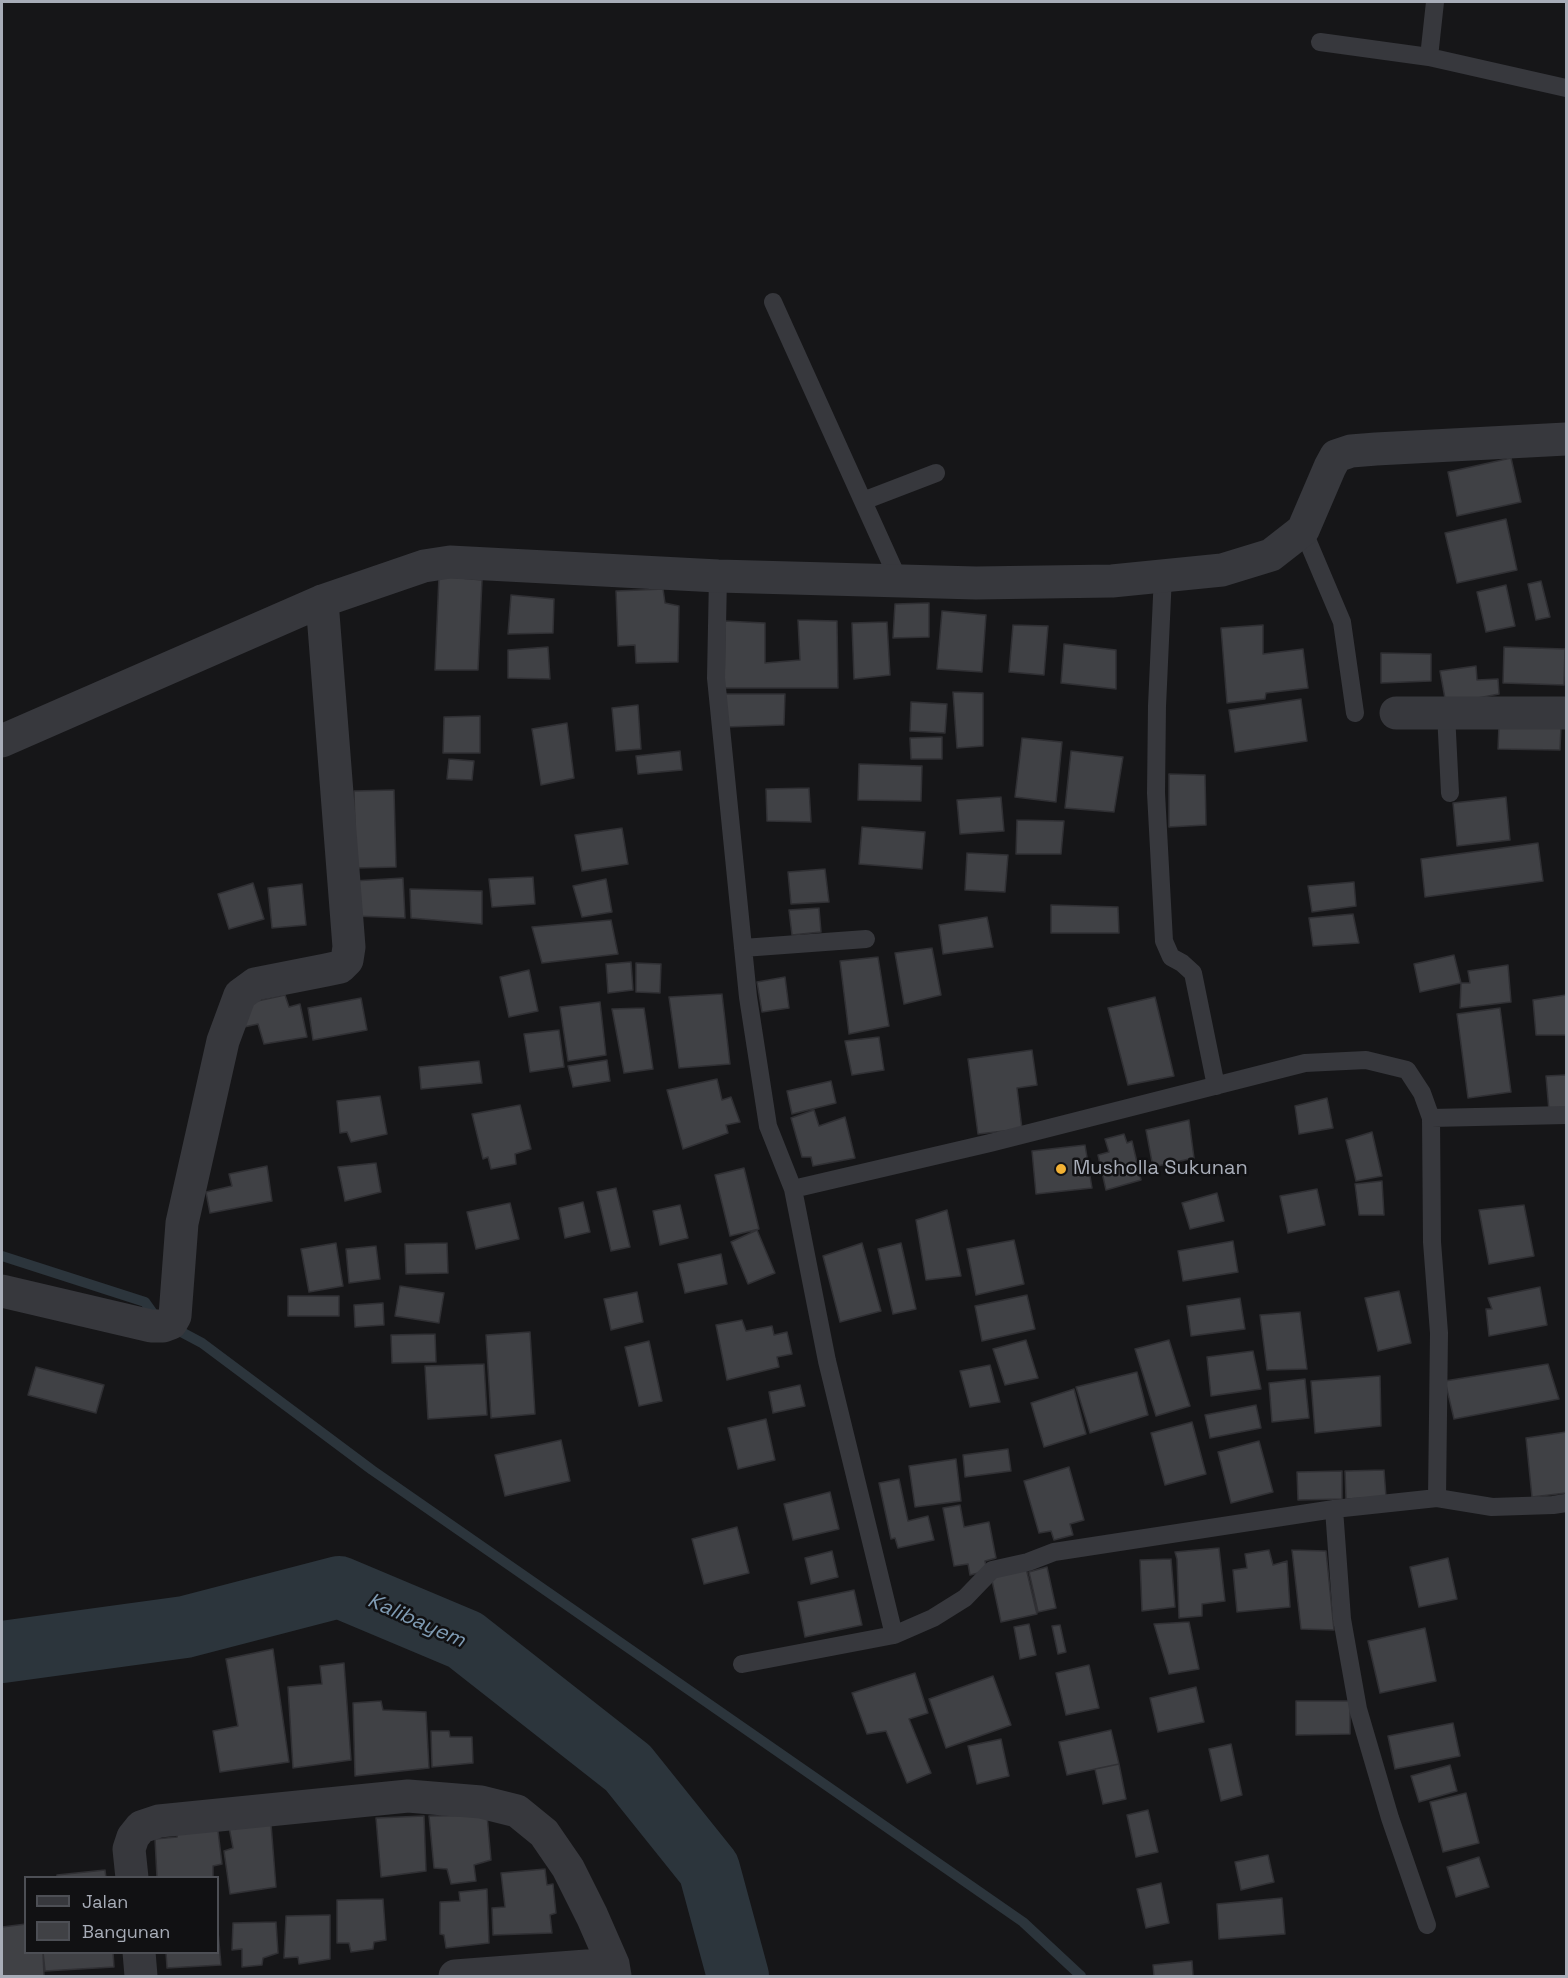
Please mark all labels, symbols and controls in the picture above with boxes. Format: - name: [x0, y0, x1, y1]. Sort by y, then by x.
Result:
- place label: Musholla Sukunan: [1073, 1157, 1248, 1181]
- marker: Musholla Sukunan: [1054, 1162, 1068, 1176]
- water label: Kalibayem: [363, 1588, 469, 1654]
- legend: [24, 1876, 219, 1954]
- text: Jalan: [82, 1890, 128, 1913]
- text: Bangunan: [82, 1920, 170, 1943]

